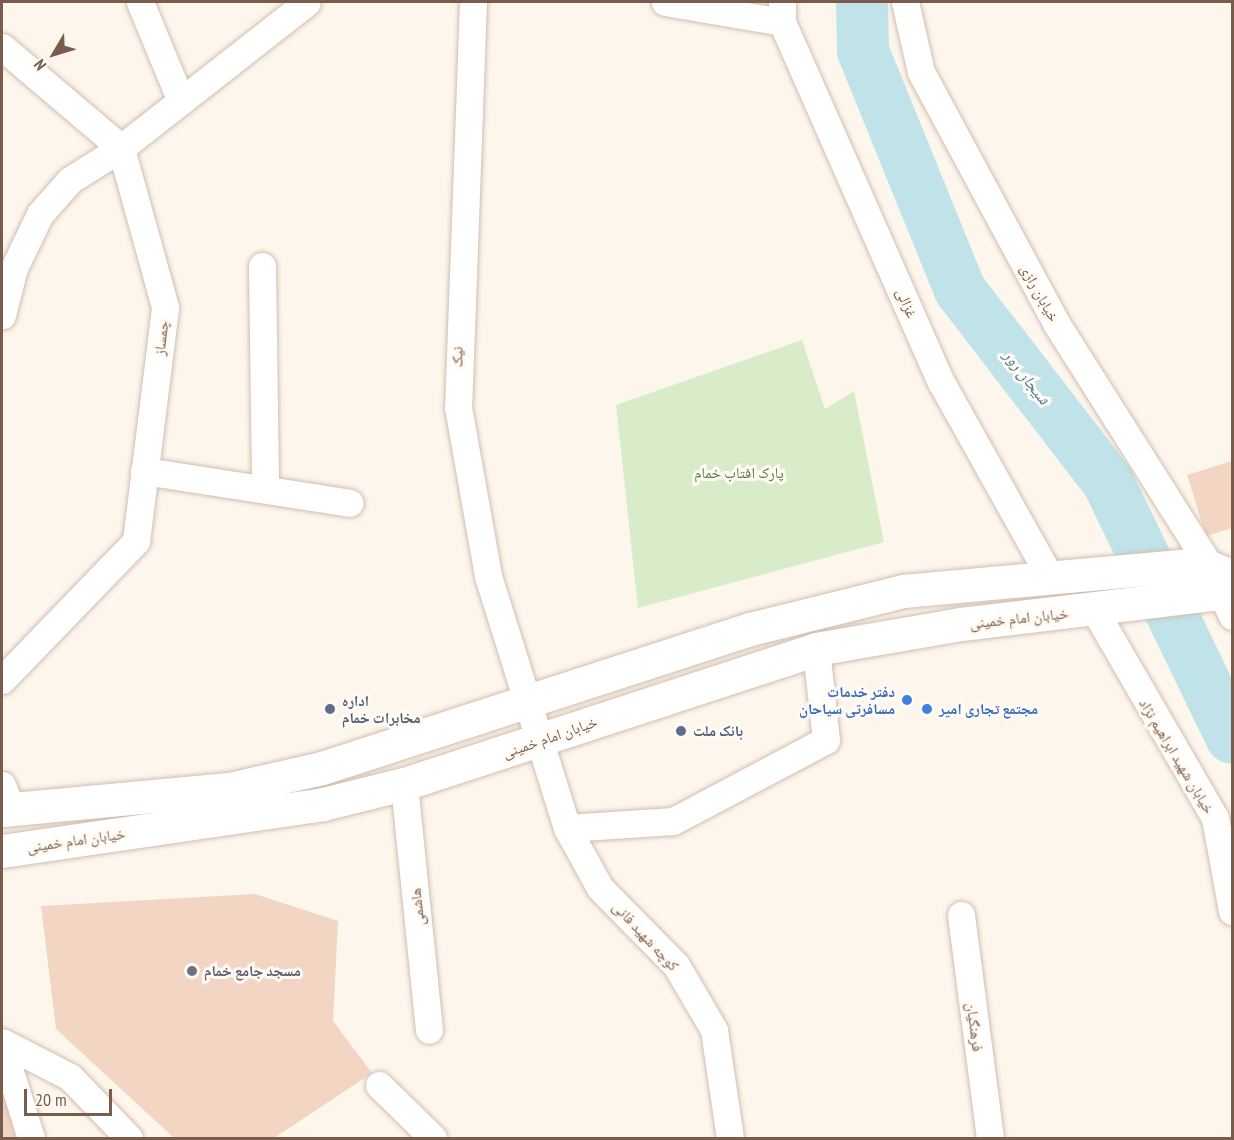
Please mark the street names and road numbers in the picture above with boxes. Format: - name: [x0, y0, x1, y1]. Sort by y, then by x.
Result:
- street label: خیابان رازی: [1017, 261, 1063, 325]
- street label: غزالی: [893, 285, 921, 321]
- street label: چمساز: [150, 319, 172, 357]
- street label: نیک: [448, 346, 466, 368]
- street label: خیابان امام خمینی: [969, 604, 1069, 632]
- street label: خیابان شهید ابراهیم نژاد: [1135, 695, 1219, 817]
- street label: خیابان امام خمینی: [500, 712, 600, 762]
- street label: خیابان امام خمینی: [26, 824, 126, 856]
- street label: هاشمی: [406, 887, 428, 927]
- street label: کوچه شهید فانی: [609, 897, 683, 975]
- street label: فرهنگیان: [963, 1001, 987, 1053]

